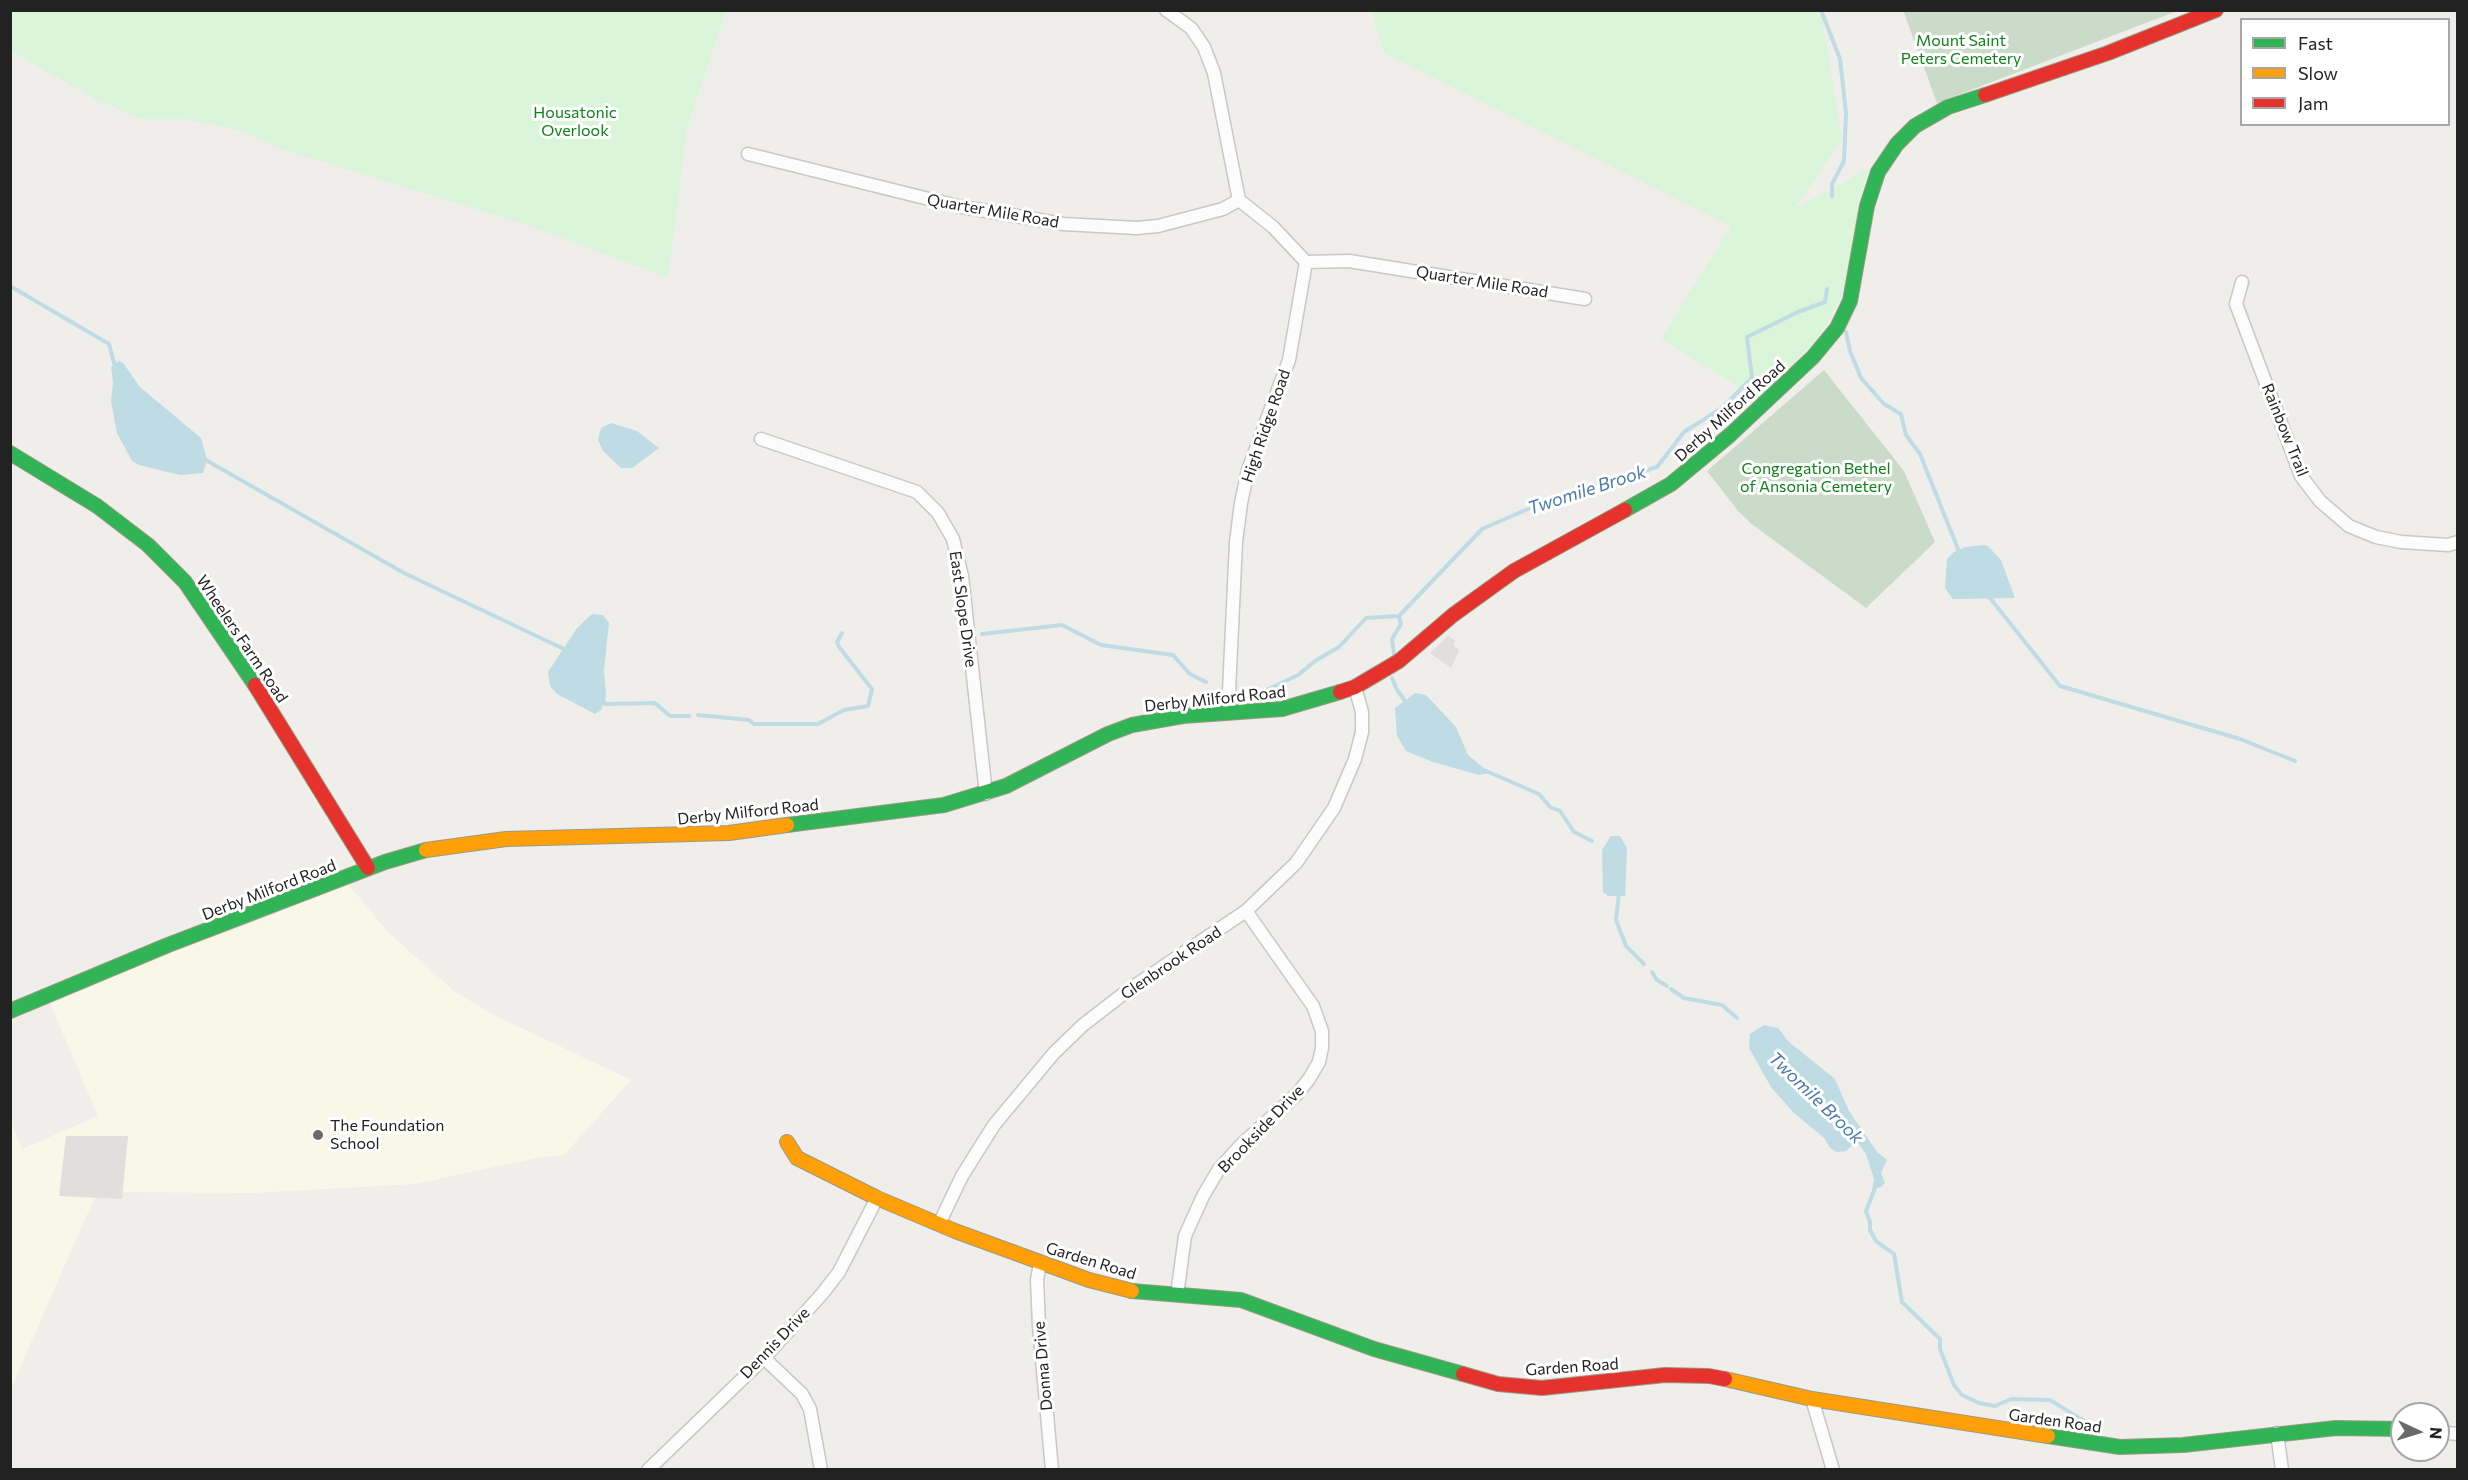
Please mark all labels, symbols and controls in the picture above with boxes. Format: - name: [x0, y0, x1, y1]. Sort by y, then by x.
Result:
- legend: [2240, 18, 2450, 126]
- park label: Mount Saint Peters Cemetery: [1901, 31, 2021, 69]
- text: Fast: [2298, 32, 2333, 54]
- text: Slow: [2298, 62, 2338, 84]
- text: Jam: [2298, 92, 2328, 114]
- park label: Housatonic Overlook: [533, 103, 617, 141]
- street label: Quarter Mile Road: [926, 190, 1060, 232]
- street label: Quarter Mile Road: [1415, 262, 1549, 302]
- street label: Derby Milford Road: [1671, 356, 1789, 466]
- street label: High Ridge Road: [1238, 367, 1294, 485]
- street label: Rainbow Trail: [2258, 381, 2312, 479]
- park label: Congregation Bethel of Ansonia Cemetery: [1740, 459, 1892, 497]
- water label: Twomile Brook: [1525, 461, 1649, 519]
- street label: East Slope Drive: [945, 550, 981, 668]
- street label: Wheelers Farm Road: [192, 572, 292, 706]
- street label: Derby Milford Road: [1143, 682, 1287, 716]
- street label: Derby Milford Road: [676, 795, 820, 829]
- street label: Derby Milford Road: [199, 856, 339, 924]
- street label: Glenbrook Road: [1117, 922, 1225, 1004]
- water label: Twomile Brook: [1764, 1048, 1868, 1148]
- street label: Brookside Drive: [1214, 1081, 1308, 1177]
- place label: The Foundation School: [330, 1116, 444, 1154]
- marker: The Foundation School: [311, 1128, 325, 1142]
- street label: Garden Road: [1043, 1238, 1139, 1284]
- street label: Dennis Drive: [736, 1303, 814, 1383]
- street label: Donna Drive: [1030, 1320, 1056, 1412]
- street label: Garden Road: [1525, 1354, 1619, 1380]
- north arrow: [2390, 1402, 2450, 1462]
- street label: Garden Road: [2007, 1405, 2103, 1437]
- text: N: [2427, 1427, 2446, 1440]

